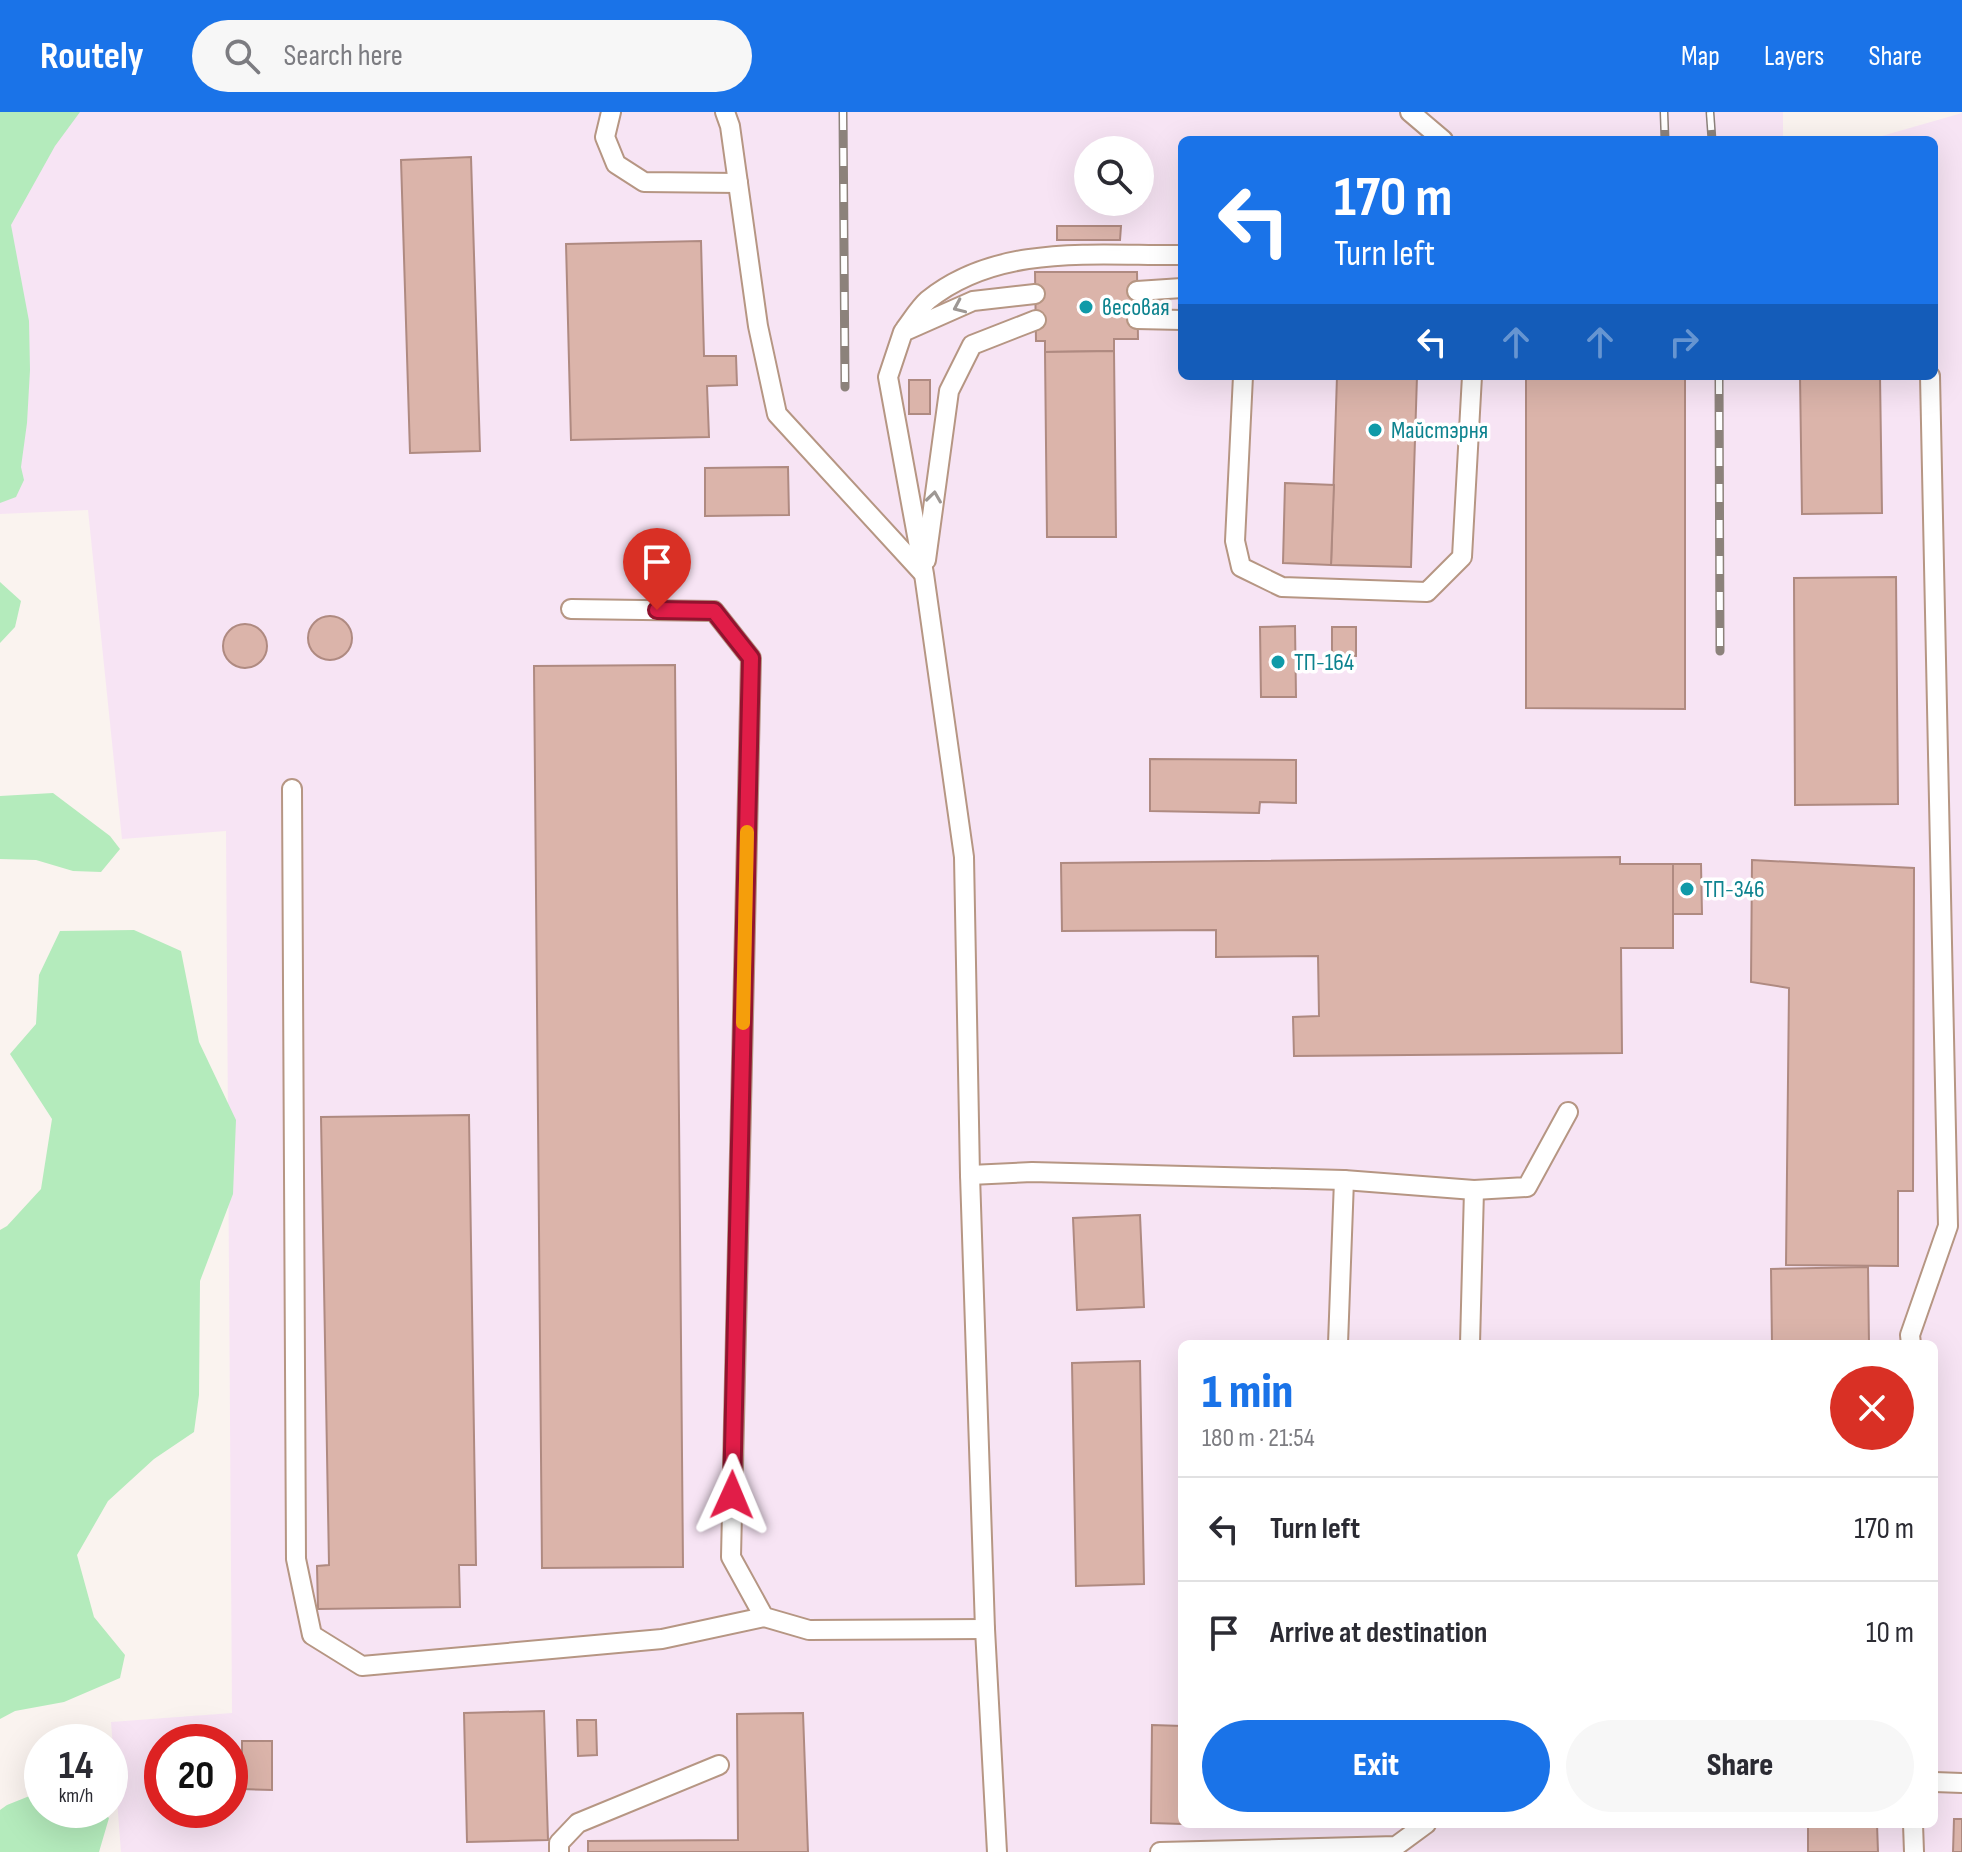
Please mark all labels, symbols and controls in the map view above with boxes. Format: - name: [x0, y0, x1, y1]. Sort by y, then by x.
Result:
- search box: [192, 20, 752, 92]
- text: Routely: [40, 34, 144, 79]
- icon: search: [220, 34, 264, 78]
- text: Search here: [284, 38, 403, 74]
- text: Map: [1681, 40, 1720, 73]
- text: Layers: [1764, 40, 1824, 73]
- text: Share: [1868, 40, 1922, 73]
- map controls: [1074, 136, 1154, 216]
- button: search: [1074, 136, 1154, 216]
- text: 170 m: [1334, 165, 1452, 232]
- icon: left: [1202, 168, 1306, 272]
- text: Turn left: [1334, 233, 1435, 276]
- place label: весовая: [1102, 293, 1170, 322]
- one-way arrow: [953, 297, 967, 313]
- marker: весовая: [1077, 298, 1095, 316]
- icon: left: [1410, 320, 1454, 364]
- icon: ahead: [1494, 320, 1538, 364]
- icon: ahead: [1578, 320, 1622, 364]
- icon: right: [1662, 320, 1706, 364]
- place label: Майстэрня: [1391, 416, 1488, 445]
- marker: Майстэрня: [1366, 421, 1384, 439]
- one-way arrow: [926, 490, 943, 503]
- pin: [623, 528, 691, 610]
- icon: arrive: [635, 540, 679, 584]
- place label: ТП-164: [1294, 648, 1354, 677]
- marker: ТП-164: [1269, 653, 1287, 671]
- place label: ТП-346: [1703, 875, 1764, 904]
- marker: ТП-346: [1678, 880, 1696, 898]
- text: 1 min: [1202, 1364, 1293, 1421]
- button: close: [1830, 1366, 1914, 1450]
- text: 180 m · 21:54: [1202, 1423, 1315, 1454]
- position arrow: [690, 1453, 774, 1537]
- icon: left: [1202, 1507, 1246, 1551]
- text: Turn left: [1270, 1511, 1360, 1547]
- text: 170 m: [1854, 1511, 1914, 1547]
- icon: arrive: [1202, 1611, 1246, 1655]
- text: Arrive at destination: [1270, 1615, 1487, 1651]
- text: 10 m: [1866, 1615, 1914, 1651]
- button: Exit: [1202, 1720, 1550, 1812]
- button: Share: [1566, 1720, 1914, 1812]
- speed limit sign: 20: [144, 1724, 248, 1828]
- text: 14: [59, 1742, 93, 1790]
- text: km/h: [59, 1784, 93, 1808]

